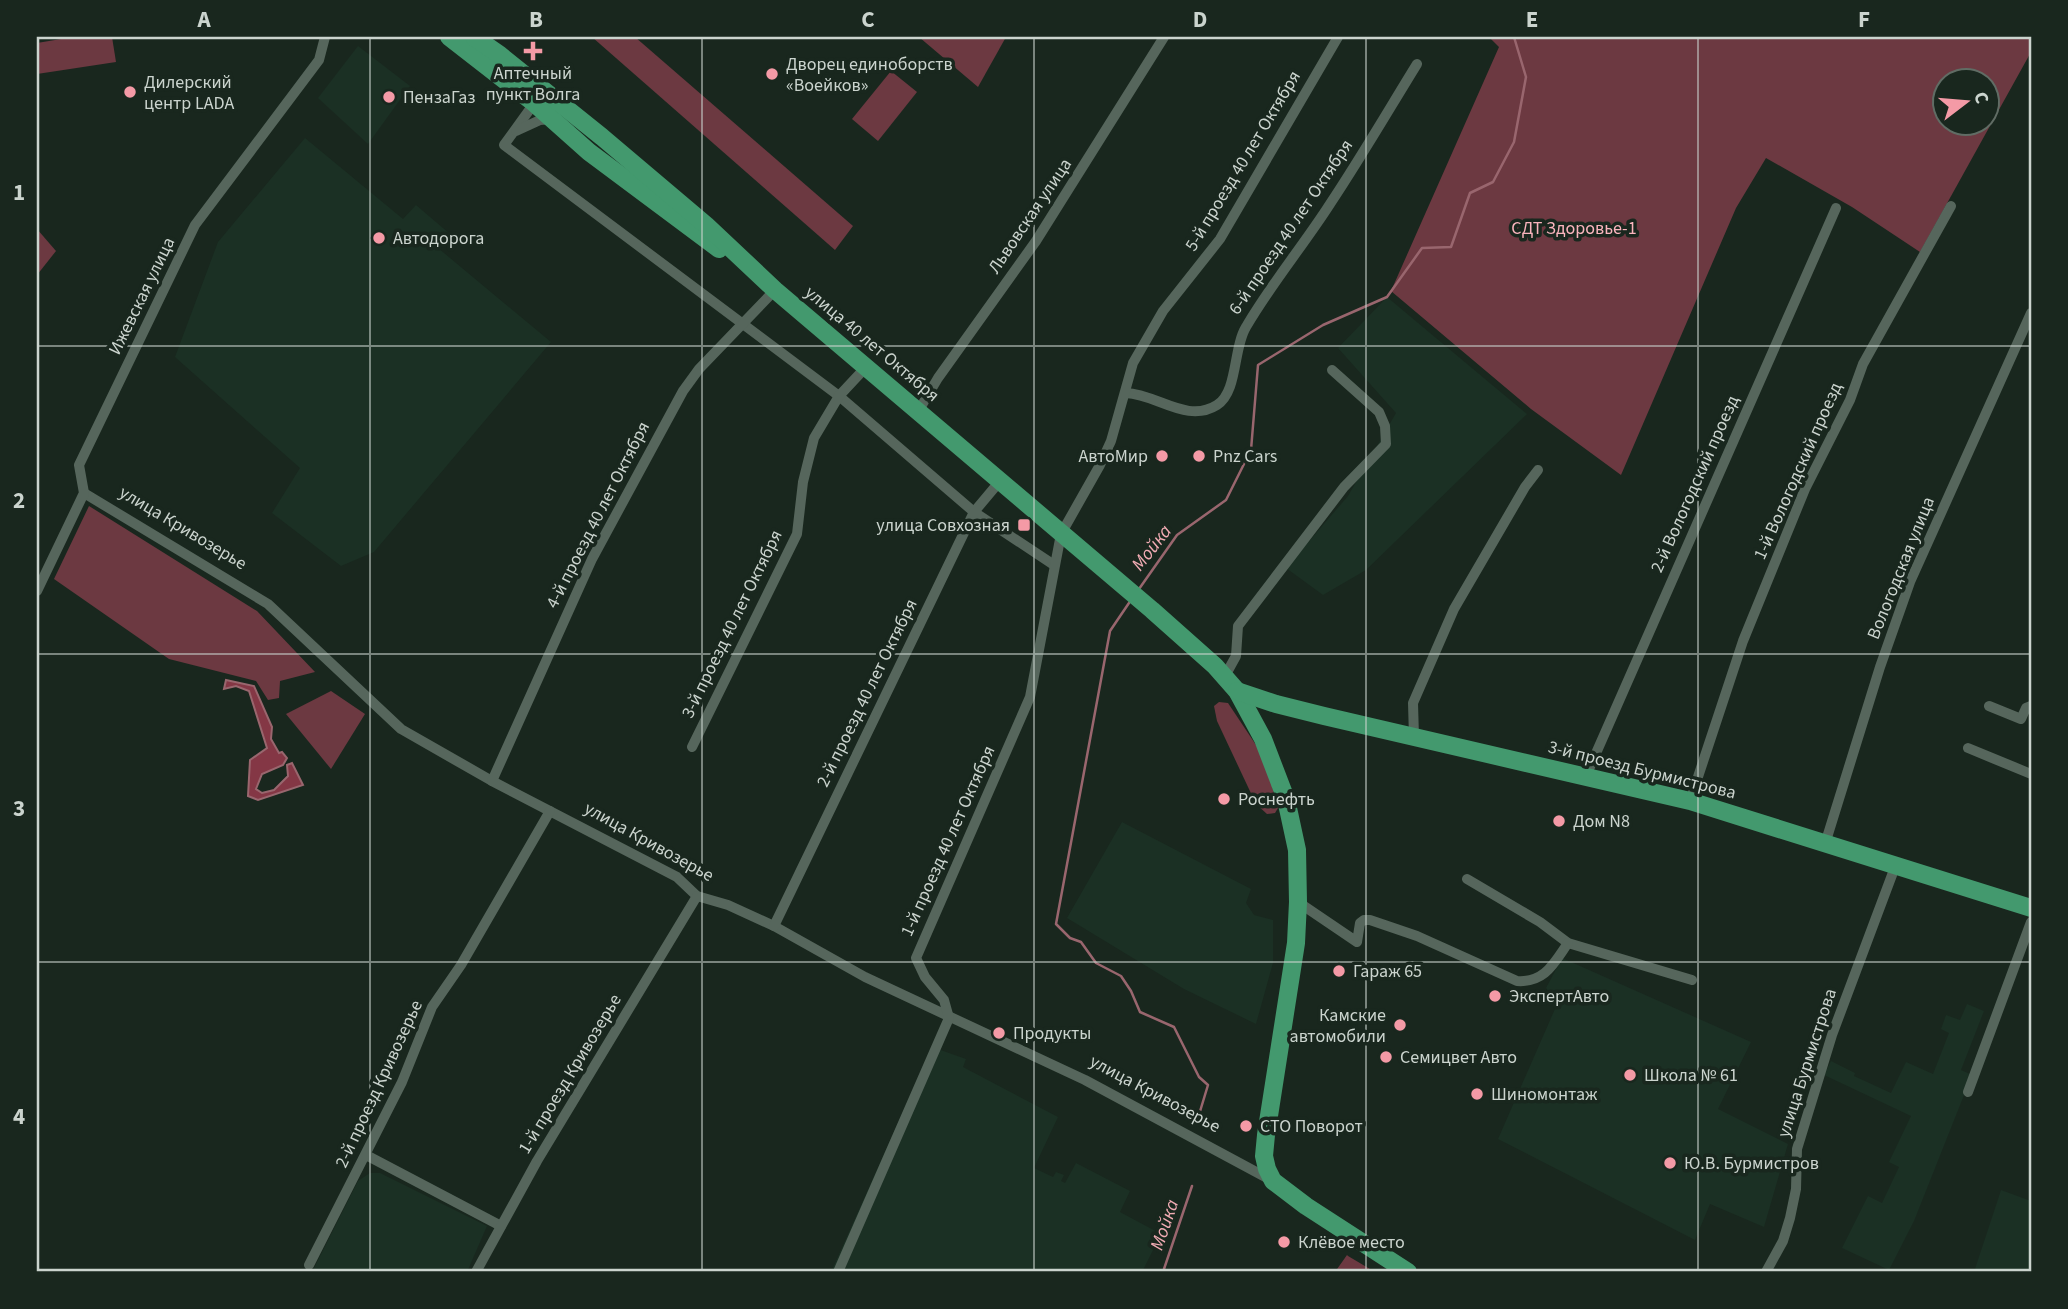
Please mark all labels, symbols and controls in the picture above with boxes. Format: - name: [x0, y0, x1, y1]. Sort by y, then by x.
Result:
- text: A: [196, 3, 211, 36]
- text: B: [529, 3, 543, 36]
- text: C: [861, 3, 875, 36]
- text: D: [1193, 3, 1207, 36]
- text: E: [1526, 3, 1538, 36]
- text: F: [1858, 3, 1870, 36]
- marker: Аптечный пункт Волга: [525, 43, 541, 59]
- place label: Дворец единоборств «Воейков»: [786, 52, 953, 98]
- place label: Аптечный пункт Волга: [486, 61, 580, 107]
- marker: Дворец единоборств «Воейков»: [764, 66, 780, 82]
- street label: 5-й проезд 40 лет Октября: [1179, 66, 1307, 256]
- north arrow: [1932, 66, 2002, 136]
- place label: Дилерский центр LADA: [144, 70, 234, 116]
- marker: Дилерский центр LADA: [122, 84, 138, 100]
- place label: ПензаГаз: [403, 85, 476, 110]
- marker: ПензаГаз: [381, 89, 397, 105]
- text: С: [1966, 89, 1995, 107]
- street label: 6-й проезд 40 лет Октября: [1223, 134, 1359, 320]
- street label: Львовская улица: [982, 153, 1078, 279]
- text: 1: [13, 176, 25, 209]
- park label: СДТ Здоровье-1: [1511, 216, 1637, 241]
- place label: Автодорога: [393, 226, 484, 251]
- marker: Автодорога: [371, 230, 387, 246]
- street label: Ижевская улица: [103, 233, 181, 359]
- street label: улица 40 лет Октября: [799, 280, 945, 408]
- street label: 1-й Вологодский проезд: [1748, 378, 1849, 564]
- street label: 2-й Вологодский проезд: [1645, 391, 1746, 577]
- street label: 4-й проезд 40 лет Октября: [540, 417, 656, 613]
- place label: АвтоМир: [1078, 444, 1148, 469]
- place label: Pnz Cars: [1213, 444, 1277, 469]
- marker: АвтоМир: [1154, 448, 1170, 464]
- marker: Pnz Cars: [1191, 448, 1207, 464]
- street label: улица Кривозерье: [114, 480, 252, 576]
- text: 2: [13, 484, 25, 517]
- street label: Вологодская улица: [1861, 493, 1941, 643]
- place label: улица Совхозная: [876, 513, 1010, 538]
- marker: улица Совхозная: [1016, 517, 1032, 533]
- water label: Мойка: [1125, 519, 1179, 577]
- street label: 3-й проезд 40 лет Октября: [676, 526, 788, 722]
- street label: 2-й проезд 40 лет Октября: [811, 595, 923, 791]
- street label: 3-й проезд Бурмистрова: [1545, 735, 1739, 805]
- street label: 1-й проезд 40 лет Октября: [895, 742, 1001, 940]
- place label: Роснефть: [1238, 787, 1315, 812]
- marker: Роснефть: [1216, 791, 1232, 807]
- text: 3: [13, 792, 25, 825]
- street label: улица Кривозерье: [580, 796, 718, 888]
- place label: Дом N8: [1573, 809, 1630, 834]
- marker: Дом N8: [1551, 813, 1567, 829]
- place label: Гараж 65: [1353, 959, 1422, 984]
- marker: Гараж 65: [1331, 963, 1347, 979]
- place label: ЭкспертАвто: [1509, 984, 1609, 1009]
- street label: улица Бурмистрова: [1771, 985, 1843, 1141]
- marker: ЭкспертАвто: [1487, 988, 1503, 1004]
- street label: 1-й проезд Кривозерье: [512, 989, 628, 1159]
- street label: 2-й проезд Кривозерье: [329, 996, 429, 1172]
- place label: Камские автомобили: [1290, 1003, 1386, 1049]
- marker: Камские автомобили: [1392, 1017, 1408, 1033]
- place label: Продукты: [1013, 1021, 1091, 1046]
- marker: Продукты: [991, 1025, 1007, 1041]
- place label: Семицвет Авто: [1400, 1045, 1517, 1070]
- street label: улица Кривозерье: [1085, 1049, 1225, 1139]
- marker: Семицвет Авто: [1378, 1049, 1394, 1065]
- place label: Школа № 61: [1644, 1063, 1738, 1088]
- marker: Школа № 61: [1622, 1067, 1638, 1083]
- place label: Шиномонтаж: [1491, 1082, 1598, 1107]
- marker: Шиномонтаж: [1469, 1086, 1485, 1102]
- text: 4: [13, 1100, 25, 1133]
- place label: СТО Поворот: [1260, 1114, 1363, 1139]
- marker: СТО Поворот: [1238, 1118, 1254, 1134]
- place label: Ю.В. Бурмистров: [1684, 1151, 1819, 1176]
- marker: Ю.В. Бурмистров: [1662, 1155, 1678, 1171]
- water label: Мойка: [1144, 1196, 1186, 1254]
- place label: Клёвое место: [1298, 1230, 1405, 1255]
- marker: Клёвое место: [1276, 1234, 1292, 1250]

